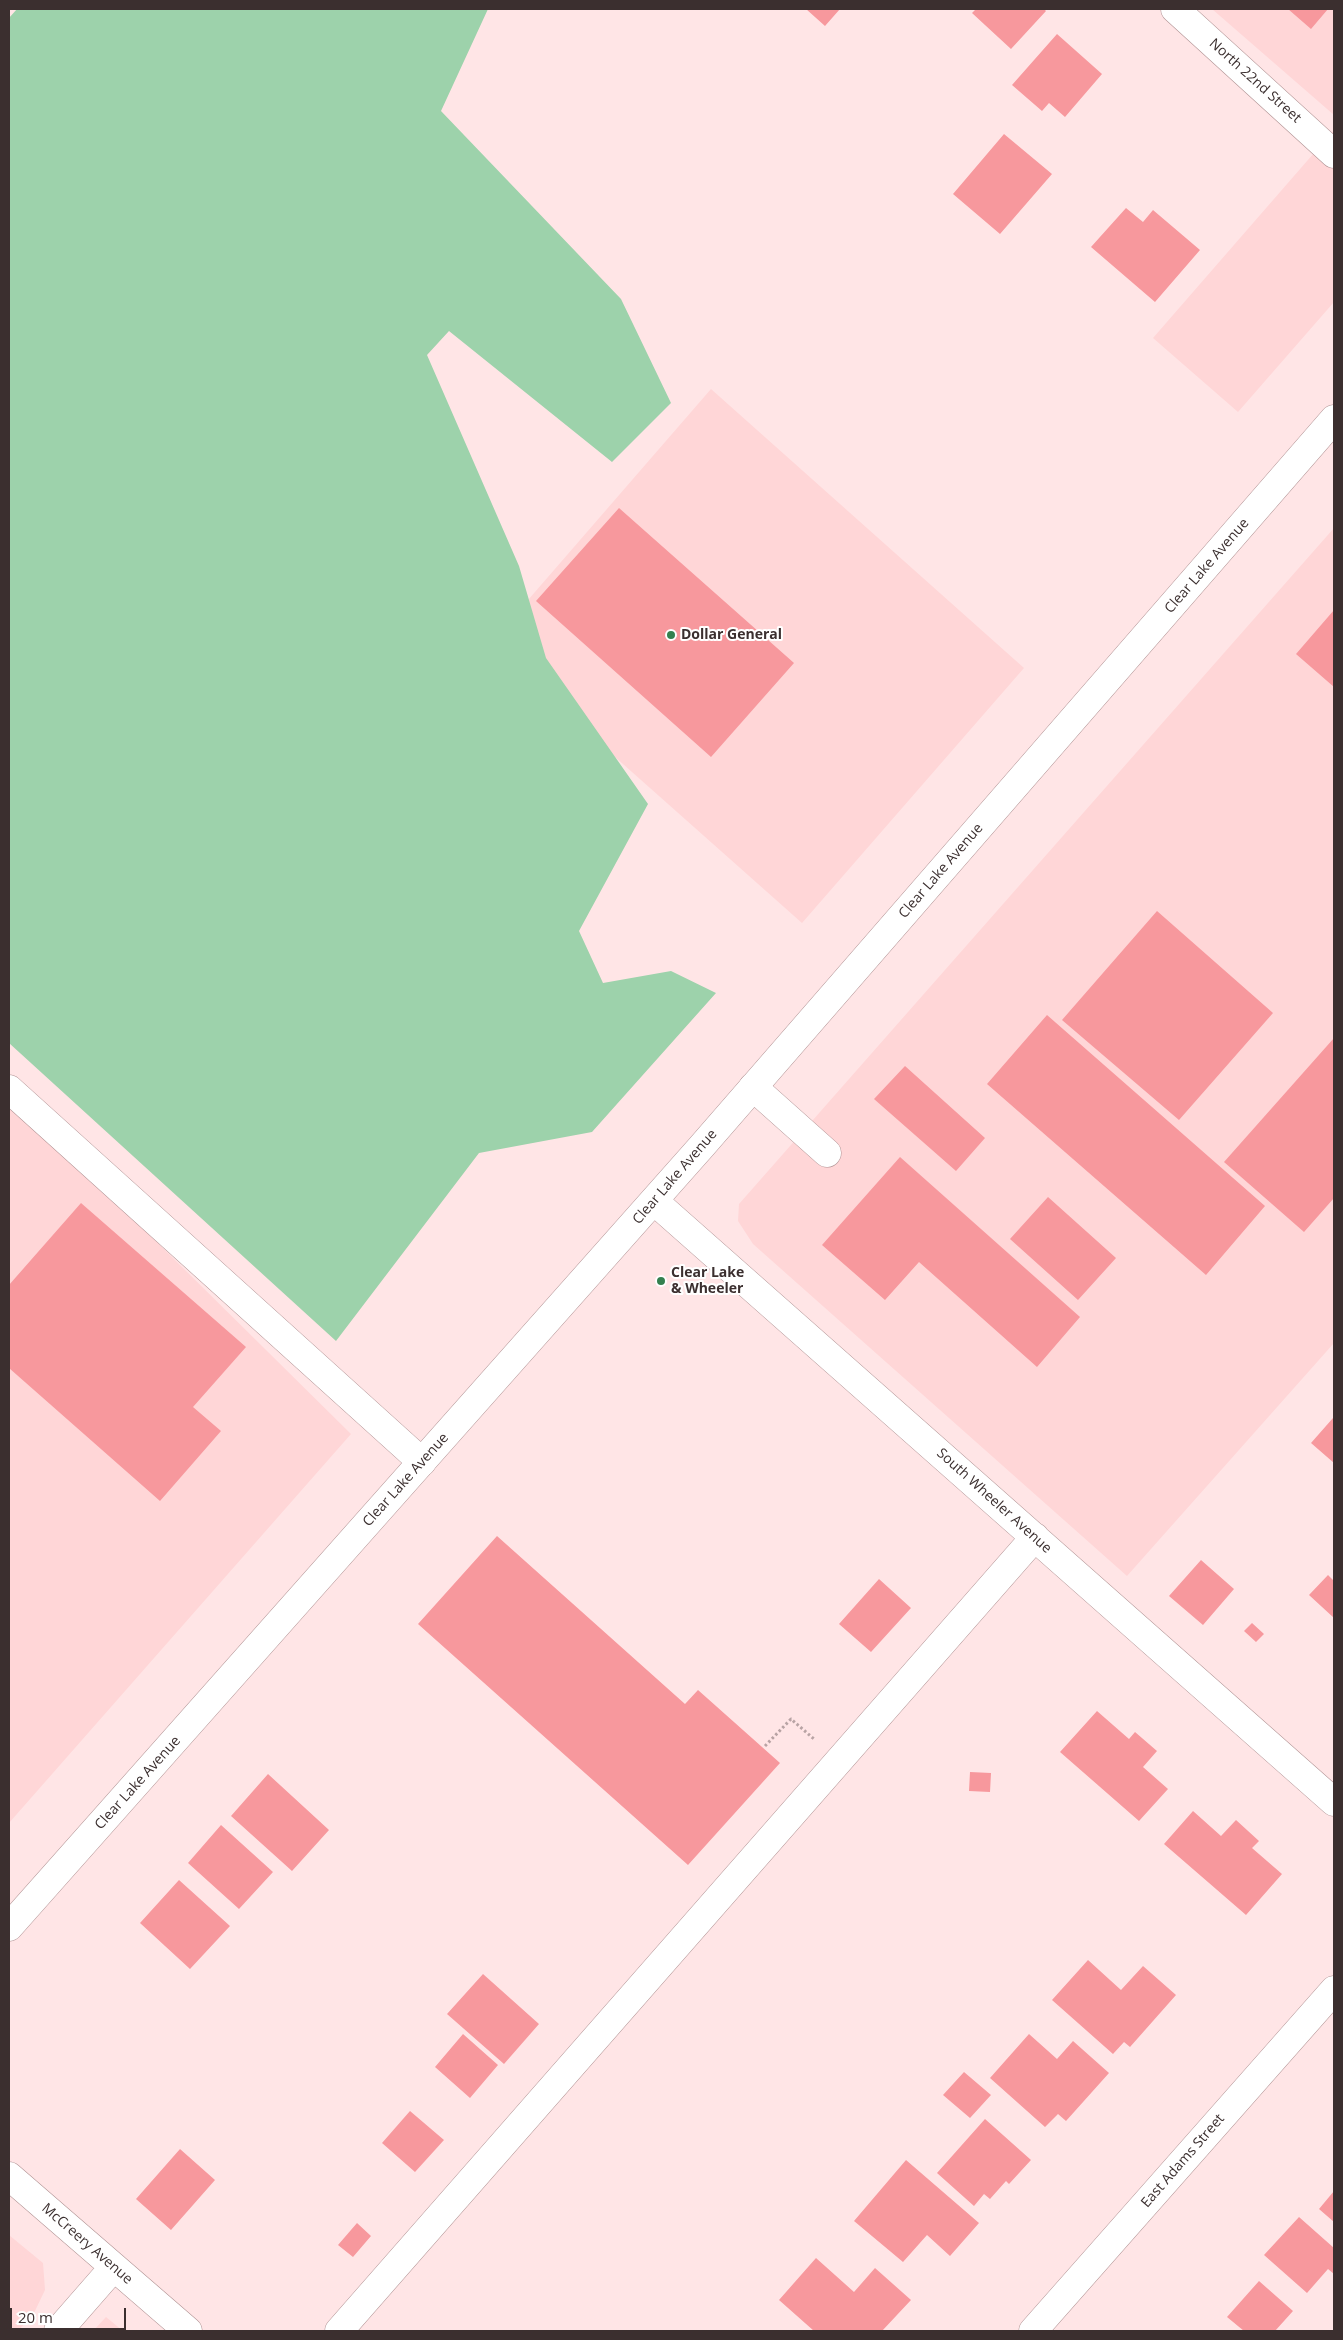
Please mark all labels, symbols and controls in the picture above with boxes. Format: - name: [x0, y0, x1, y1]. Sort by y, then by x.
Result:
- street label: North 22nd Street: [1206, 35, 1304, 127]
- street label: Clear Lake Avenue: [1161, 515, 1253, 617]
- place label: Dollar General: [681, 627, 782, 643]
- marker: Dollar General: [665, 629, 677, 641]
- street label: Clear Lake Avenue: [895, 820, 987, 922]
- street label: Clear Lake Avenue: [629, 1126, 721, 1228]
- place label: Clear Lake & Wheeler: [671, 1265, 744, 1298]
- marker: Clear Lake & Wheeler: [655, 1275, 667, 1287]
- street label: Clear Lake Avenue: [360, 1430, 452, 1530]
- street label: South Wheeler Avenue: [933, 1445, 1055, 1557]
- street label: Clear Lake Avenue: [92, 1733, 184, 1833]
- street label: East Adams Street: [1138, 2111, 1228, 2211]
- street label: McCreery Avenue: [38, 2200, 136, 2288]
- scale bar: [12, 2298, 129, 2330]
- text: 20 m: [18, 2307, 53, 2327]

